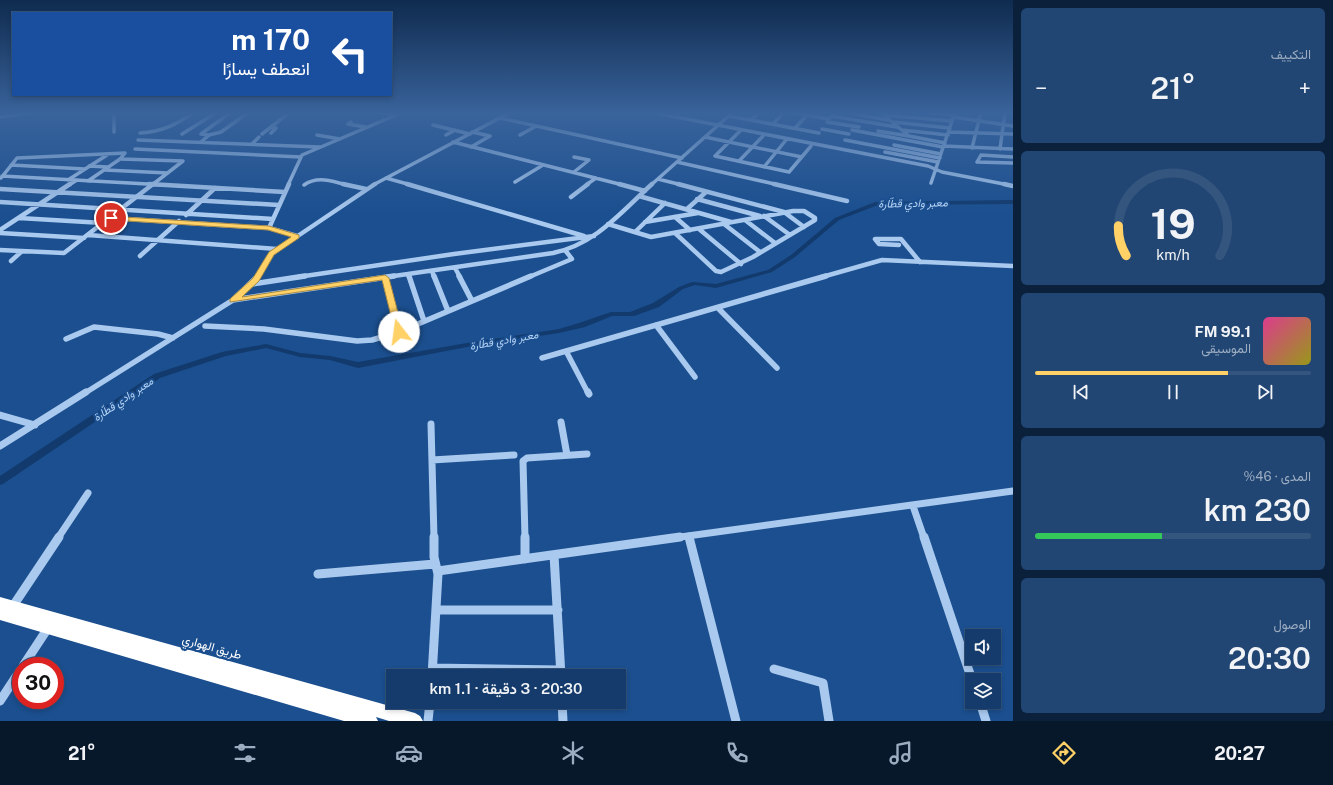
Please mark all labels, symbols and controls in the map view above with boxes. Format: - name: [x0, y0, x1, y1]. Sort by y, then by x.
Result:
- text: 170 m: [231, 23, 310, 56]
- icon: left: [324, 28, 376, 80]
- text: التكييف: [1271, 47, 1311, 62]
- text: انعطف يسارًا: [223, 58, 310, 79]
- text: 21°: [1150, 70, 1196, 106]
- text: −: [1035, 75, 1047, 101]
- text: +: [1299, 75, 1311, 101]
- water label: معبر وادي قطّارة: [878, 196, 948, 213]
- text: 19: [1150, 199, 1196, 248]
- pin: [94, 201, 128, 235]
- icon: arrive: [100, 207, 122, 229]
- text: km/h: [1156, 245, 1190, 262]
- position arrow: [378, 311, 420, 353]
- text: 99.1 FM: [1194, 323, 1251, 340]
- water label: معبر وادي قطّارة: [469, 327, 540, 355]
- text: الموسيقى: [1201, 341, 1251, 356]
- water label: معبر وادي قطّارة: [90, 374, 157, 426]
- icon: previous: [1070, 381, 1092, 403]
- icon: pause: [1162, 381, 1184, 403]
- icon: next: [1254, 381, 1276, 403]
- text: المدى · 46%: [1243, 469, 1311, 484]
- text: 230 km: [1204, 492, 1311, 528]
- text: الوصول: [1273, 617, 1311, 632]
- map controls: [965, 629, 1001, 709]
- button: sound: [965, 629, 1001, 665]
- street label: طريق الهواري: [180, 632, 244, 665]
- text: 20:30: [1228, 640, 1311, 676]
- speed limit sign: 30: [12, 657, 64, 709]
- button: layers: [965, 673, 1001, 709]
- text: 20:30 · 3 دقيقة · 1.1 km: [430, 680, 582, 697]
- icon: filters: [231, 739, 259, 767]
- icon: car: [395, 739, 423, 767]
- icon: climate: [559, 739, 587, 767]
- icon: phone: [723, 739, 751, 767]
- icon: music: [887, 739, 915, 767]
- icon: directions: [1050, 739, 1078, 767]
- text: 21°: [68, 743, 96, 764]
- text: 20:27: [1214, 743, 1265, 764]

